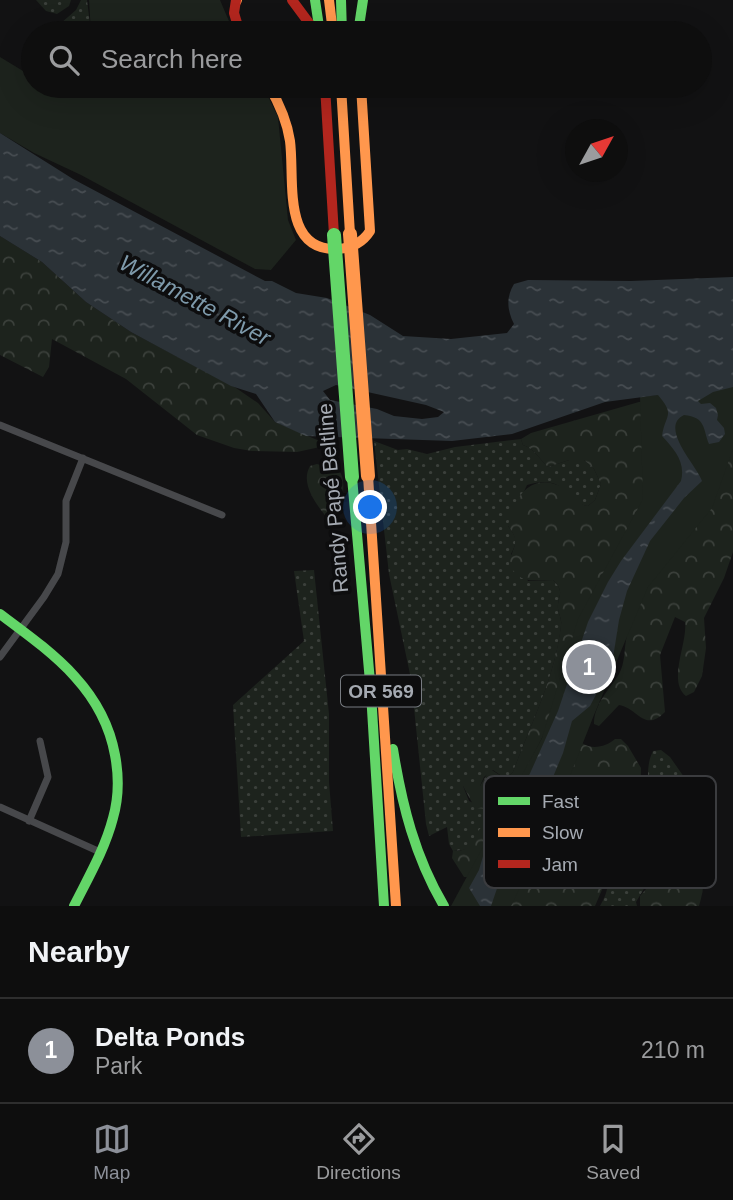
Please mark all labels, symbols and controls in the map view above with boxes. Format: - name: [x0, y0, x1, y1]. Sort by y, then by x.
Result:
- search box: [21, 21, 712, 98]
- icon: search: [45, 41, 83, 79]
- text: Search here: [101, 44, 243, 74]
- north arrow: [565, 119, 628, 182]
- water label: Willamette River: [115, 249, 276, 351]
- street label: Randy Papé Beltline: [313, 402, 352, 594]
- your location: [353, 490, 387, 524]
- pin: 1: [566, 641, 612, 693]
- road number: OR 569: [341, 676, 421, 706]
- legend: [484, 776, 716, 888]
- text: Fast: [542, 791, 580, 812]
- text: Slow: [542, 822, 583, 843]
- text: Jam: [542, 854, 578, 875]
- text: Nearby: [28, 935, 130, 968]
- text: Delta Ponds: [95, 1022, 245, 1052]
- text: 1: [45, 1037, 57, 1063]
- text: 210 m: [641, 1037, 705, 1063]
- text: Park: [95, 1053, 142, 1079]
- tab: Map: [93, 1120, 131, 1184]
- tab: Directions: [316, 1120, 401, 1184]
- tab: Saved: [586, 1120, 640, 1184]

